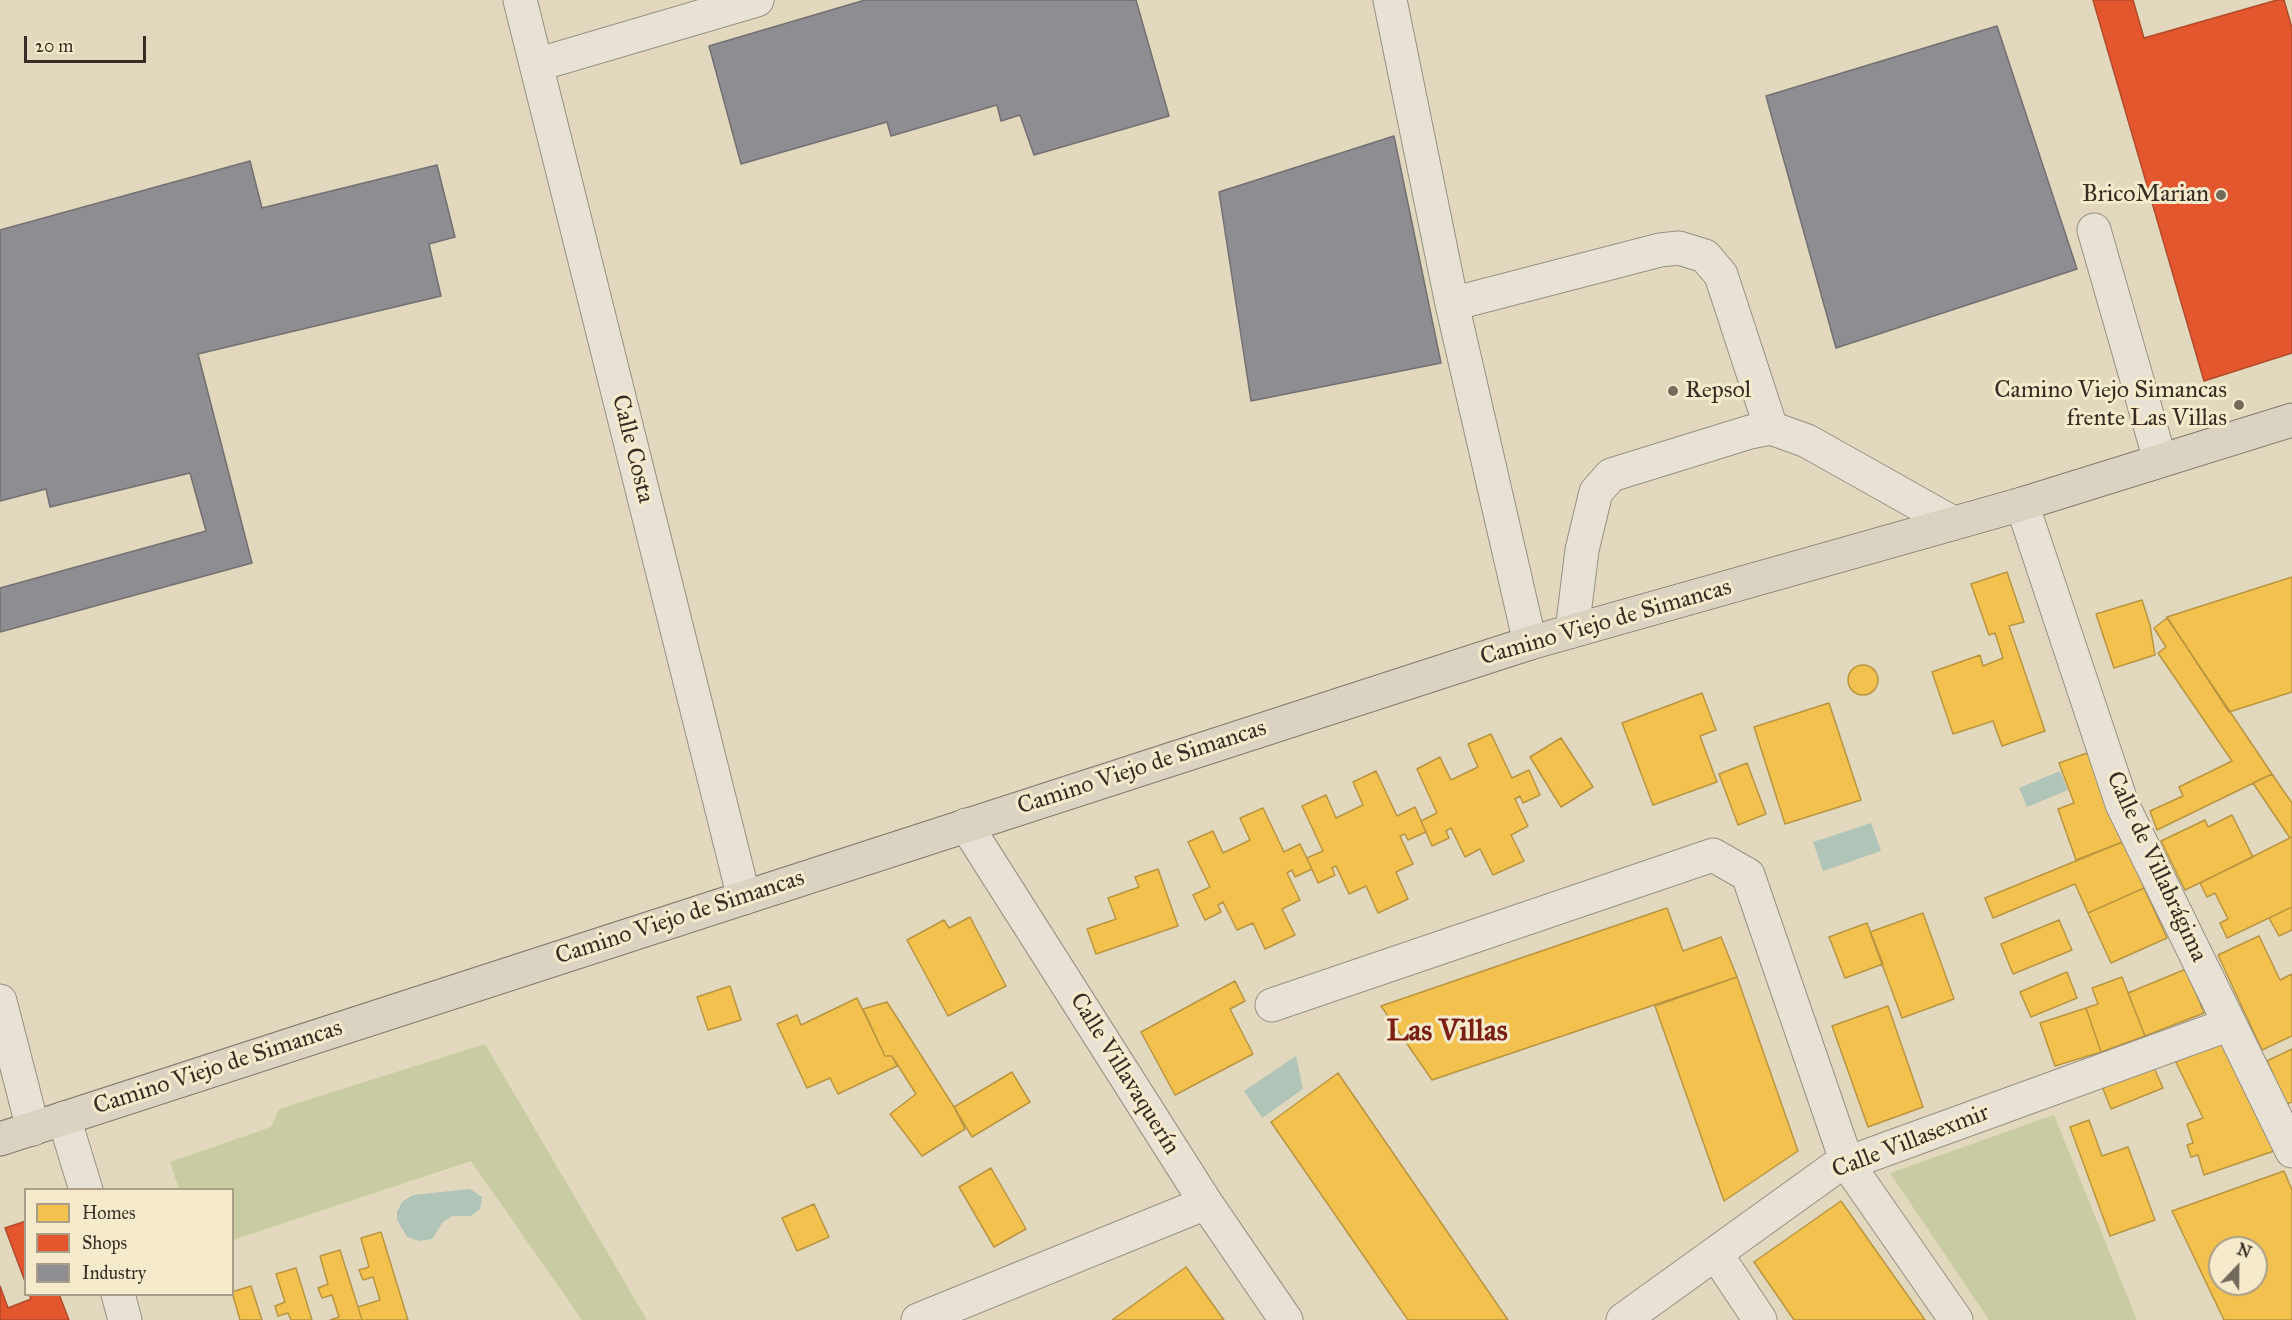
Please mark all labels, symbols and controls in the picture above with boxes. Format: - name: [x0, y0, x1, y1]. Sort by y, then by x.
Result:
- scale bar: [27, 24, 148, 62]
- text: 20 m: [35, 35, 73, 57]
- place label: BricoMarian: [2082, 181, 2209, 209]
- marker: BricoMarian: [2214, 188, 2228, 202]
- place label: Repsol: [1685, 377, 1751, 405]
- place label: Camino Viejo Simancas frente Las Villas: [1994, 377, 2227, 433]
- marker: Repsol: [1666, 384, 1680, 398]
- street label: Calle Costa: [605, 392, 659, 506]
- marker: Camino Viejo Simancas frente Las Villas: [2232, 398, 2246, 412]
- street label: Camino Viejo de Simancas: [1477, 573, 1735, 673]
- street label: Camino Viejo de Simancas: [1014, 714, 1270, 822]
- street label: Calle de Villabrágima: [2099, 767, 2213, 967]
- street label: Camino Viejo de Simancas: [552, 864, 808, 972]
- street label: Calle Villavaquerín: [1063, 988, 1185, 1160]
- street label: Camino Viejo de Simancas: [90, 1014, 346, 1122]
- district label: Las Villas: [1386, 1015, 1508, 1051]
- street label: Calle Villasexmir: [1828, 1099, 1994, 1185]
- legend: [24, 1188, 234, 1296]
- text: Homes: [82, 1202, 136, 1224]
- text: Shops: [82, 1232, 127, 1254]
- north arrow: [2208, 1236, 2268, 1296]
- text: N: [2234, 1239, 2254, 1262]
- text: Industry: [82, 1262, 146, 1284]

